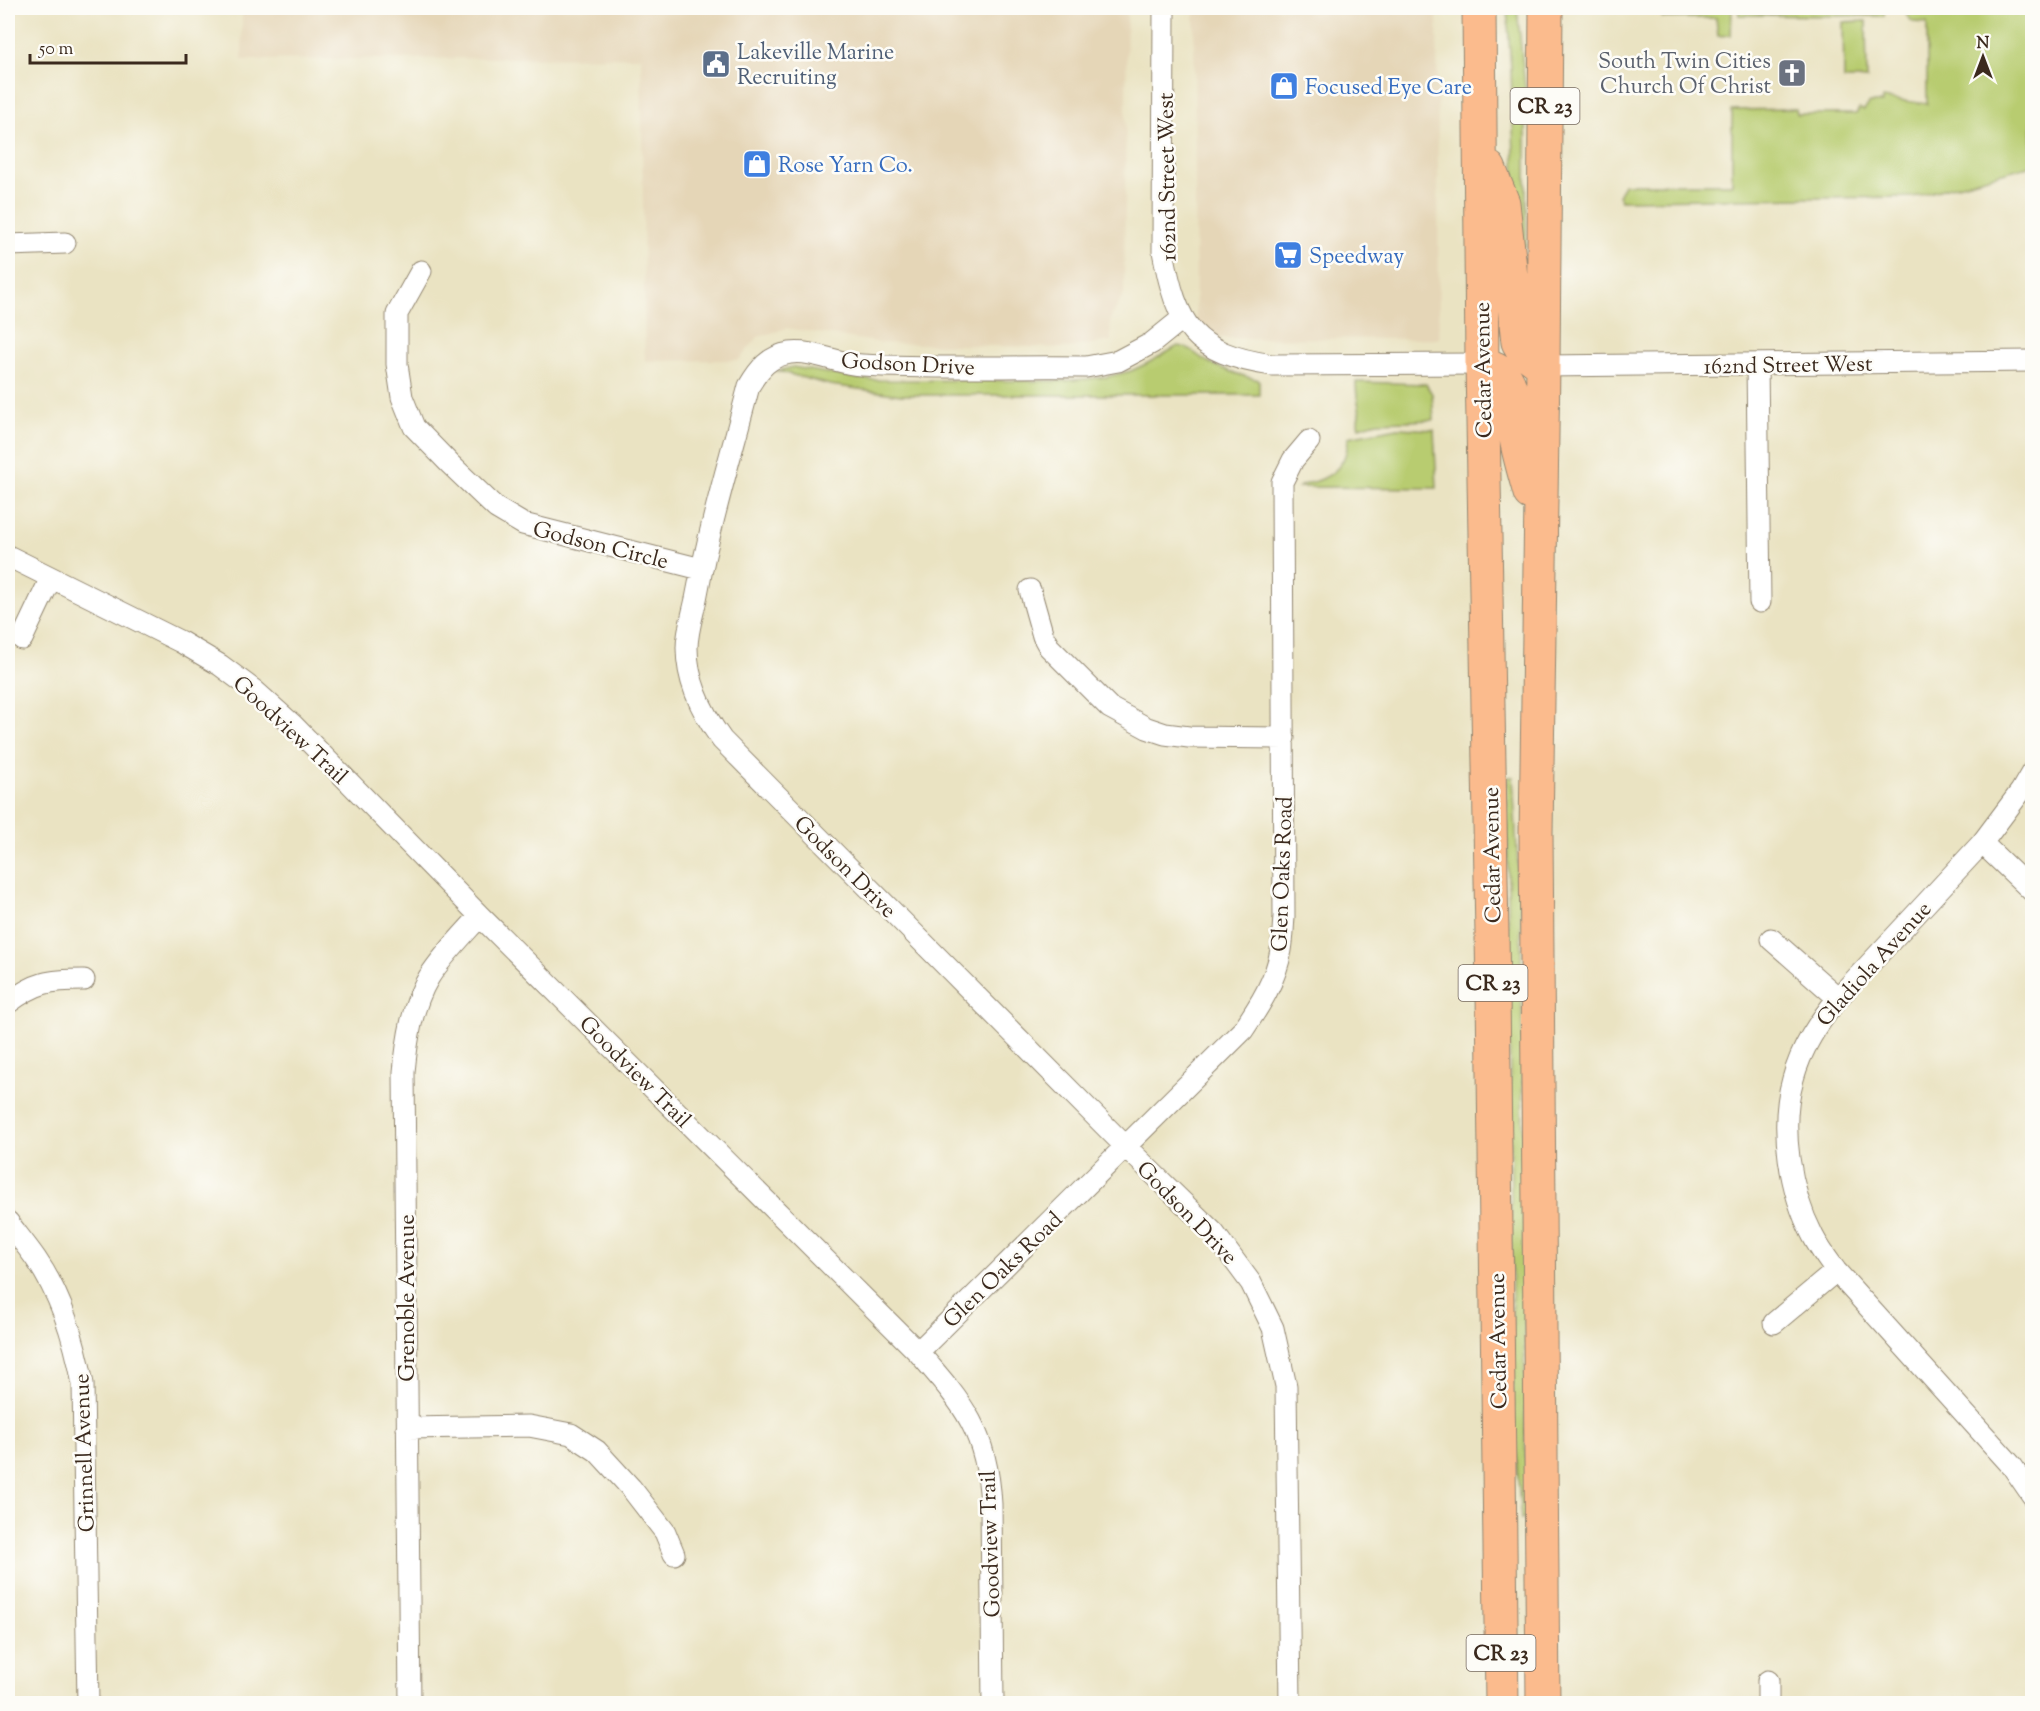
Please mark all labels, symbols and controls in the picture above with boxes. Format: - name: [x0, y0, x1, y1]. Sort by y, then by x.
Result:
- scale bar: [30, 27, 186, 65]
- north arrow: [1953, 27, 2013, 87]
- text: N: [1977, 33, 1990, 56]
- text: 50 m: [38, 37, 74, 63]
- place label: Lakeville Marine Recruiting: [737, 38, 894, 95]
- place label: South Twin Cities Church Of Christ: [1598, 47, 1771, 104]
- public building icon: Lakeville Marine Recruiting: [700, 48, 732, 80]
- church icon: South Twin Cities Church Of Christ: [1776, 57, 1808, 89]
- shop icon: Focused Eye Care: [1268, 70, 1300, 102]
- place label: Focused Eye Care: [1305, 73, 1472, 105]
- road number: CR 23: [1510, 88, 1580, 124]
- street label: 162nd Street West: [1152, 92, 1186, 262]
- shop icon: Rose Yarn Co.: [741, 148, 773, 180]
- place label: Rose Yarn Co.: [778, 151, 913, 183]
- supermarket icon: Speedway: [1272, 239, 1304, 271]
- place label: Speedway: [1309, 242, 1404, 274]
- street label: Cedar Avenue: [1468, 302, 1502, 438]
- street label: Godson Drive: [840, 347, 975, 385]
- street label: 162nd Street West: [1703, 350, 1873, 384]
- street label: Godson Circle: [529, 515, 671, 579]
- street label: Goodview Trail: [224, 669, 354, 793]
- street label: Cedar Avenue: [1477, 787, 1511, 923]
- street label: Glen Oaks Road: [1265, 796, 1303, 952]
- street label: Godson Drive: [785, 810, 902, 927]
- street label: Gladiola Avenue: [1810, 895, 1940, 1035]
- road number: CR 23: [1458, 965, 1528, 1001]
- street label: Goodview Trail: [570, 1010, 697, 1137]
- street label: Godson Drive: [1128, 1155, 1244, 1273]
- street label: Glen Oaks Road: [937, 1206, 1071, 1337]
- street label: Grenoble Avenue: [393, 1214, 425, 1382]
- street label: Cedar Avenue: [1483, 1273, 1517, 1409]
- street label: Grinnell Avenue: [67, 1373, 105, 1533]
- street label: Goodview Trail: [973, 1470, 1011, 1618]
- road number: CR 23: [1466, 1635, 1536, 1671]

